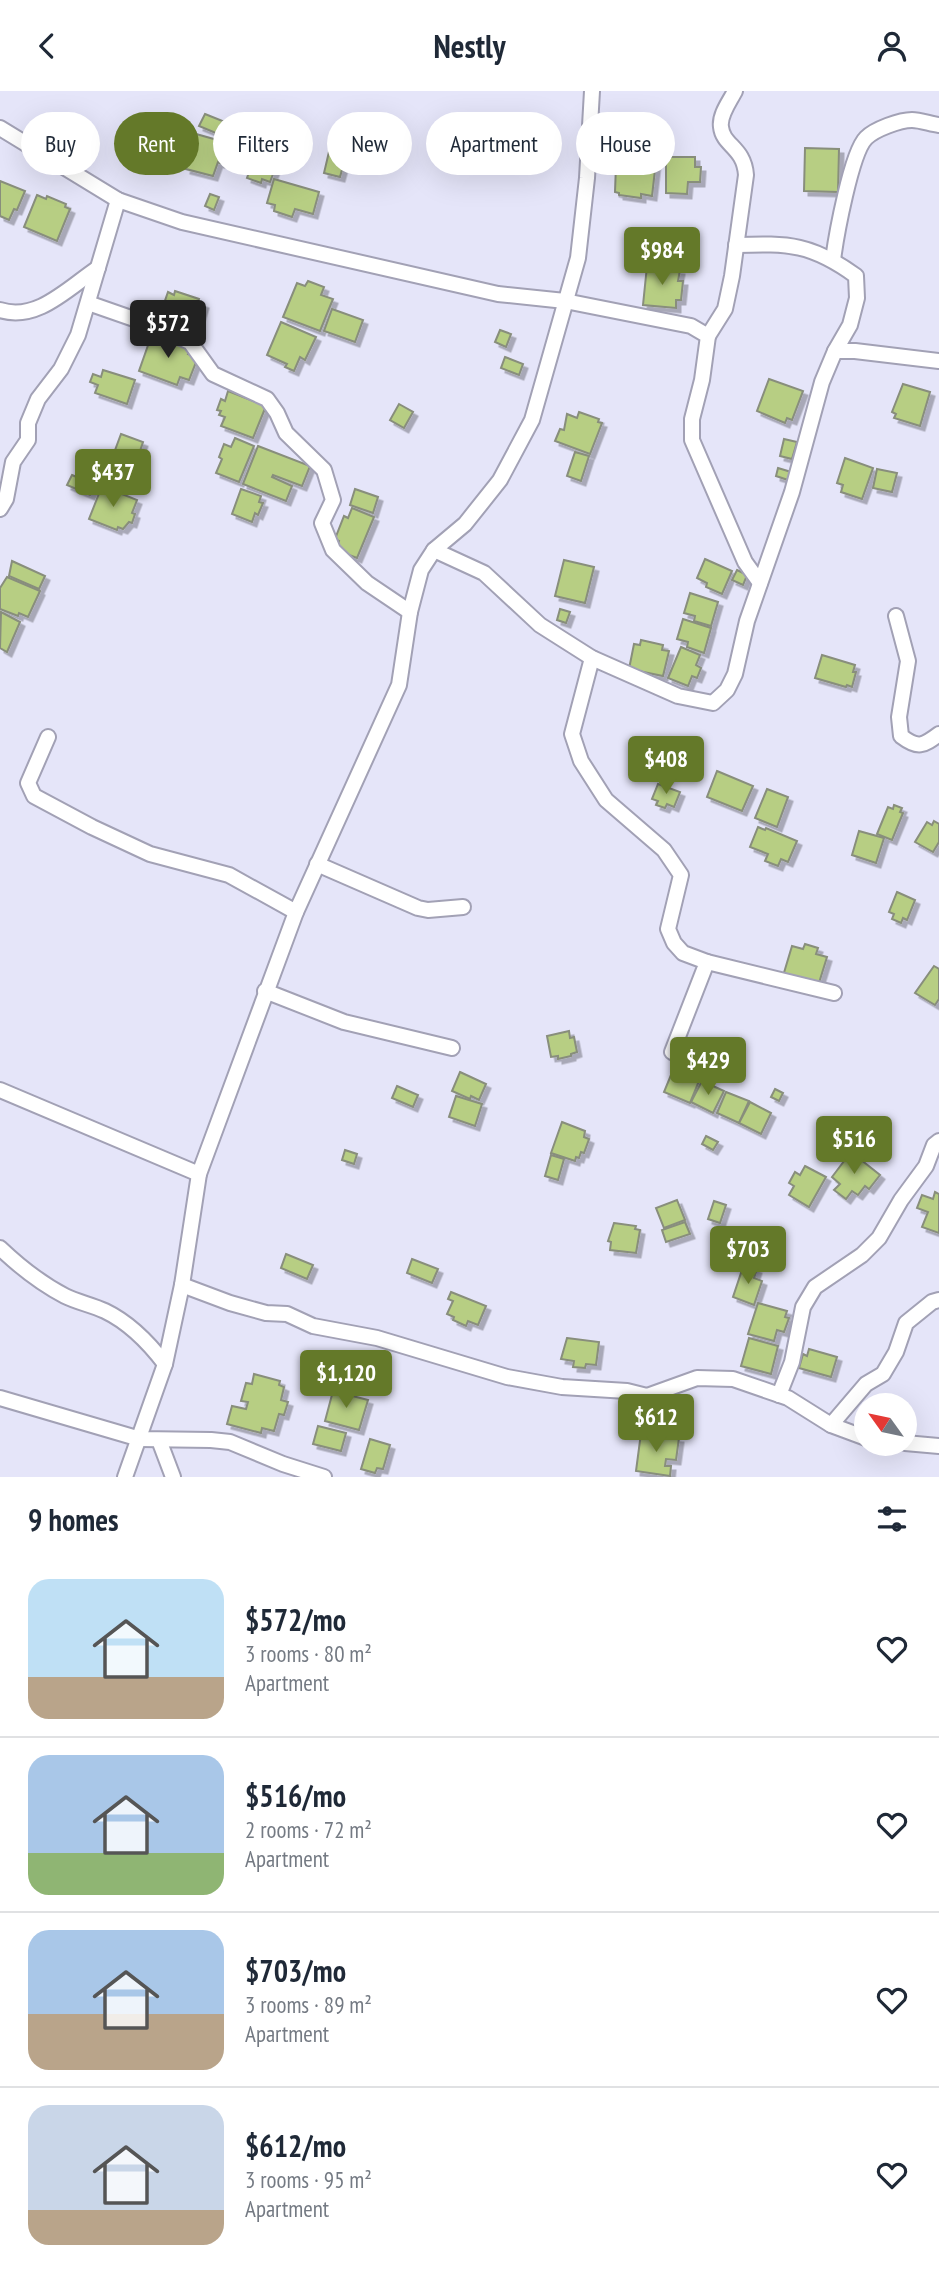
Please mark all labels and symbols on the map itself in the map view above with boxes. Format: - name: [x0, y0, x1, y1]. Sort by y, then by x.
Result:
- pin: $984: [621, 227, 703, 287]
- pin: $572: [127, 301, 209, 360]
- pin: $437: [72, 449, 154, 509]
- pin: $408: [625, 737, 707, 796]
- pin: $429: [667, 1037, 749, 1097]
- pin: $516: [813, 1117, 895, 1176]
- pin: $703: [707, 1227, 789, 1286]
- pin: $1,120: [289, 1351, 403, 1410]
- north arrow: [854, 1393, 917, 1456]
- pin: $612: [615, 1395, 697, 1454]

